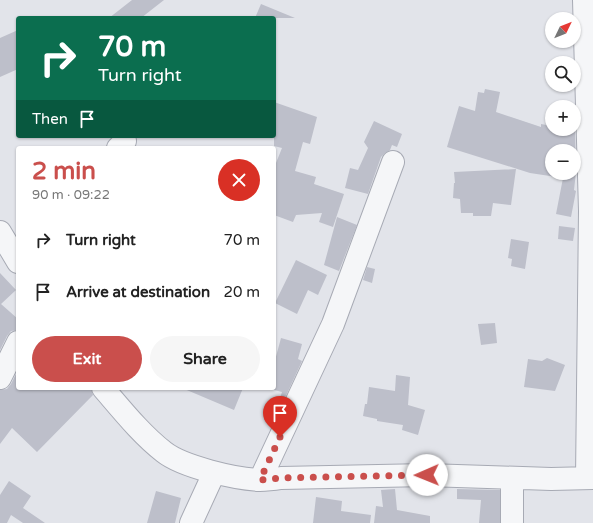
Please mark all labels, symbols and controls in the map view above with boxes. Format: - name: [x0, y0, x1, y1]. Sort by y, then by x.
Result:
- north arrow: [545, 12, 581, 48]
- map controls: [545, 12, 581, 180]
- text: 70 m: [98, 30, 166, 64]
- icon: right: [32, 32, 84, 84]
- button: search: [545, 56, 581, 92]
- text: Turn right: [98, 64, 182, 86]
- button: +: [545, 100, 581, 136]
- icon: arrive: [76, 108, 98, 130]
- text: Then: [32, 110, 68, 128]
- button: −: [545, 144, 581, 180]
- text: 2 min: [32, 157, 96, 186]
- button: close: [218, 159, 260, 201]
- text: 90 m · 09:22: [32, 187, 110, 203]
- icon: right: [32, 229, 54, 251]
- text: Turn right: [66, 231, 136, 249]
- text: 70 m: [223, 231, 260, 249]
- icon: arrive: [32, 281, 54, 303]
- text: Arrive at destination: [66, 283, 210, 301]
- text: 20 m: [223, 283, 260, 301]
- button: Exit: [32, 336, 142, 382]
- button: Share: [150, 336, 260, 382]
- pin: [263, 396, 297, 437]
- icon: arrive: [269, 402, 291, 424]
- position arrow: [406, 454, 448, 496]

